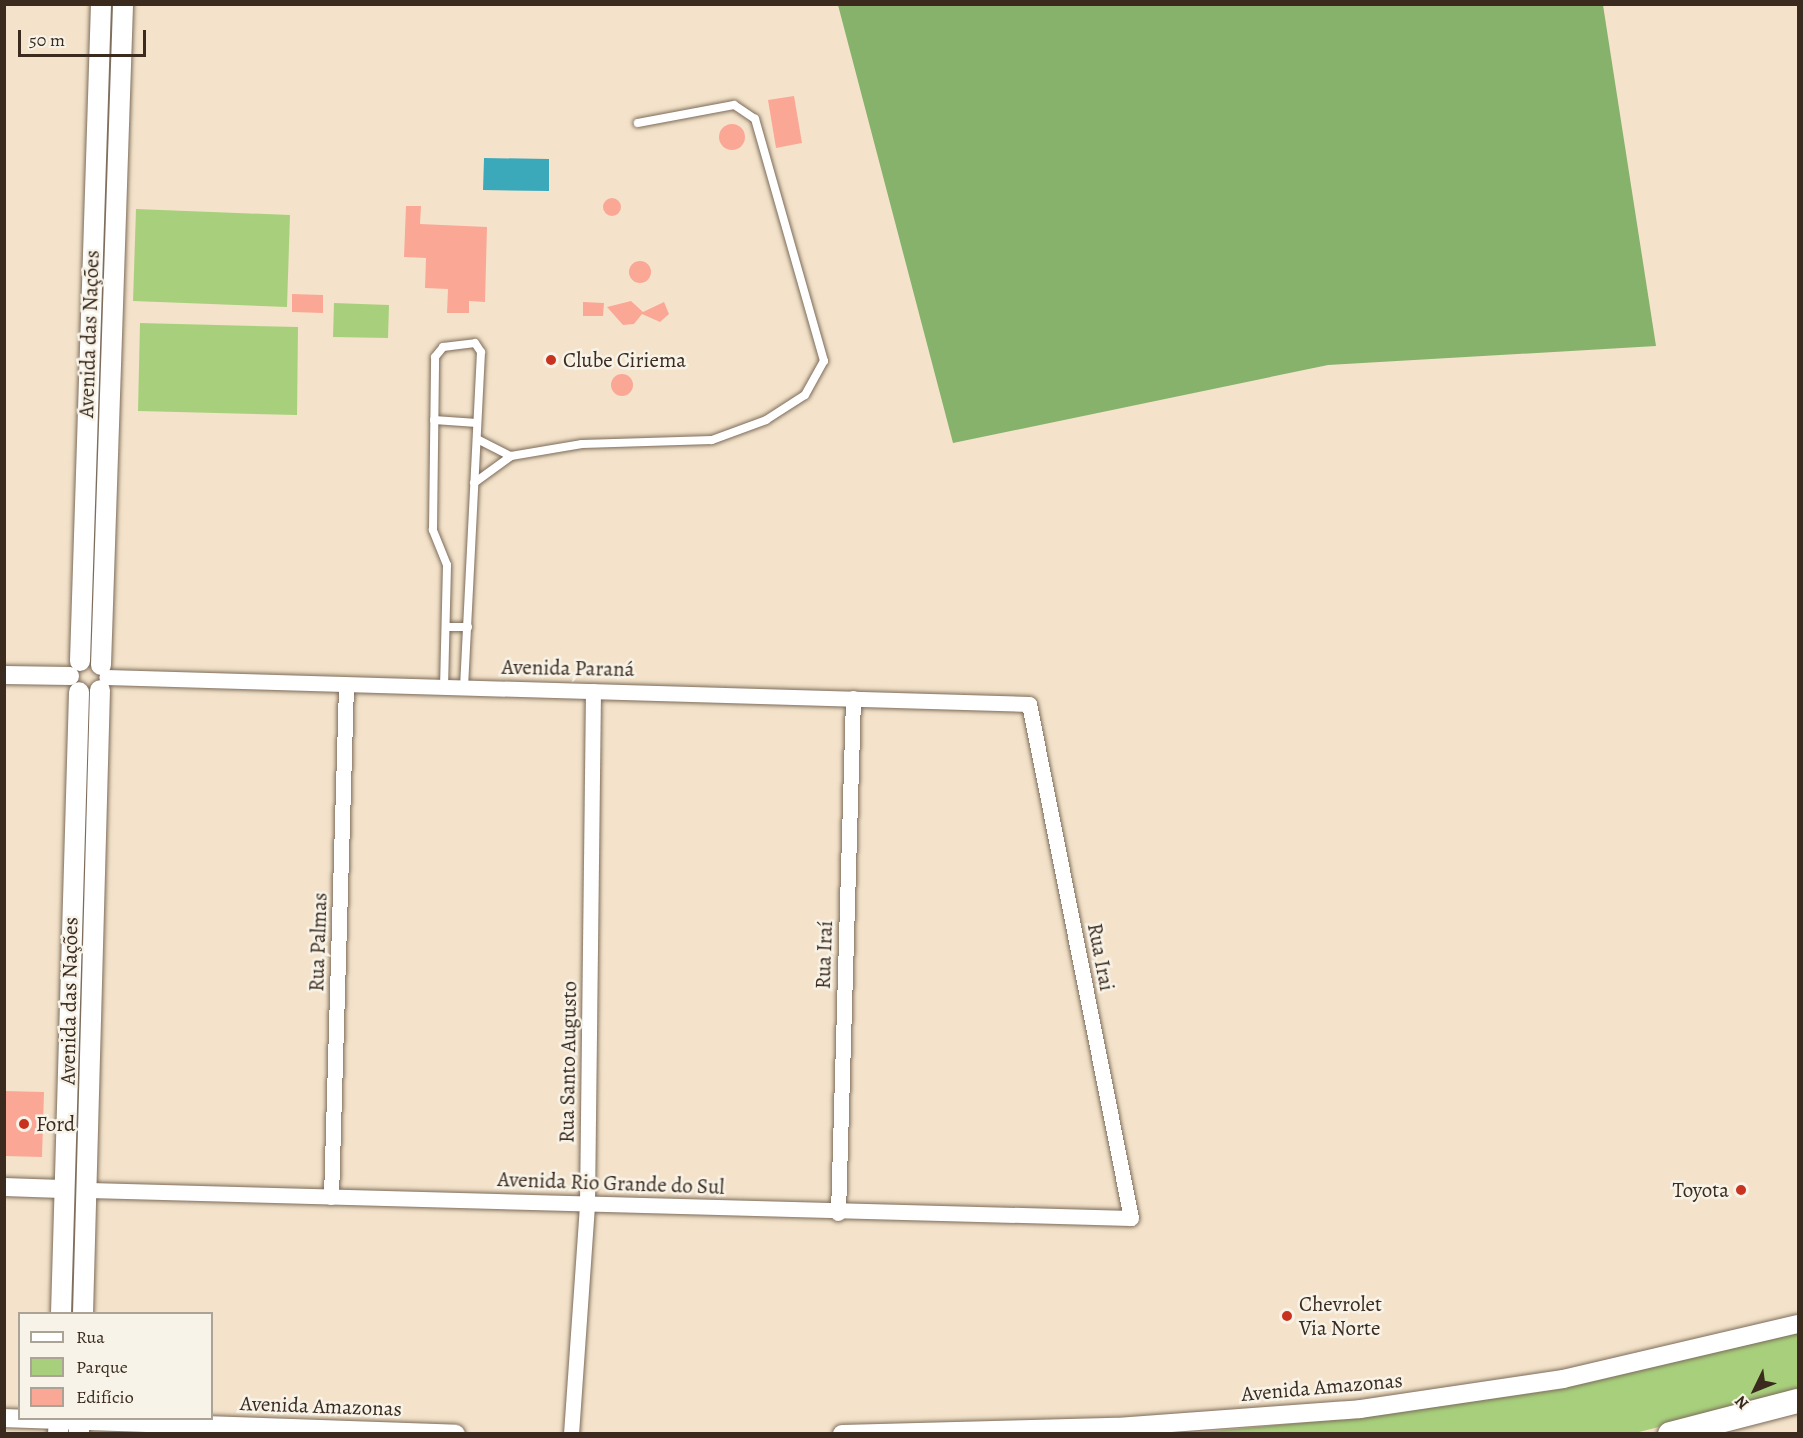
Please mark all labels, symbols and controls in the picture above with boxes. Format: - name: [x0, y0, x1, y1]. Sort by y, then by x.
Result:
- scale bar: [21, 18, 148, 56]
- text: 50 m: [29, 28, 65, 52]
- street label: Avenida das Nações: [73, 250, 105, 418]
- place label: Clube Ciriema: [563, 347, 686, 373]
- marker: Clube Ciriema: [544, 353, 558, 367]
- street label: Avenida Paraná: [501, 654, 635, 682]
- street label: Rua Palmas: [304, 892, 332, 992]
- street label: Avenida das Nações: [55, 917, 83, 1085]
- street label: Rua Iraí: [810, 920, 838, 990]
- street label: Rua Irai: [1082, 921, 1120, 993]
- street label: Rua Santo Augusto: [554, 981, 582, 1143]
- place label: Ford: [36, 1111, 75, 1137]
- marker: Ford: [17, 1117, 31, 1131]
- street label: Avenida Rio Grande do Sul: [497, 1166, 725, 1200]
- place label: Toyota: [1672, 1177, 1729, 1203]
- marker: Toyota: [1734, 1183, 1748, 1197]
- place label: Chevrolet Via Norte: [1299, 1291, 1382, 1341]
- marker: Chevrolet Via Norte: [1280, 1309, 1294, 1323]
- legend: [18, 1312, 213, 1420]
- text: Rua: [76, 1325, 105, 1349]
- text: Parque: [76, 1355, 128, 1379]
- north arrow: [1725, 1360, 1785, 1420]
- street label: Avenida Amazonas: [1240, 1367, 1404, 1407]
- text: Edifício: [76, 1385, 134, 1409]
- street label: Avenida Amazonas: [240, 1391, 402, 1421]
- text: N: [1730, 1391, 1754, 1414]

